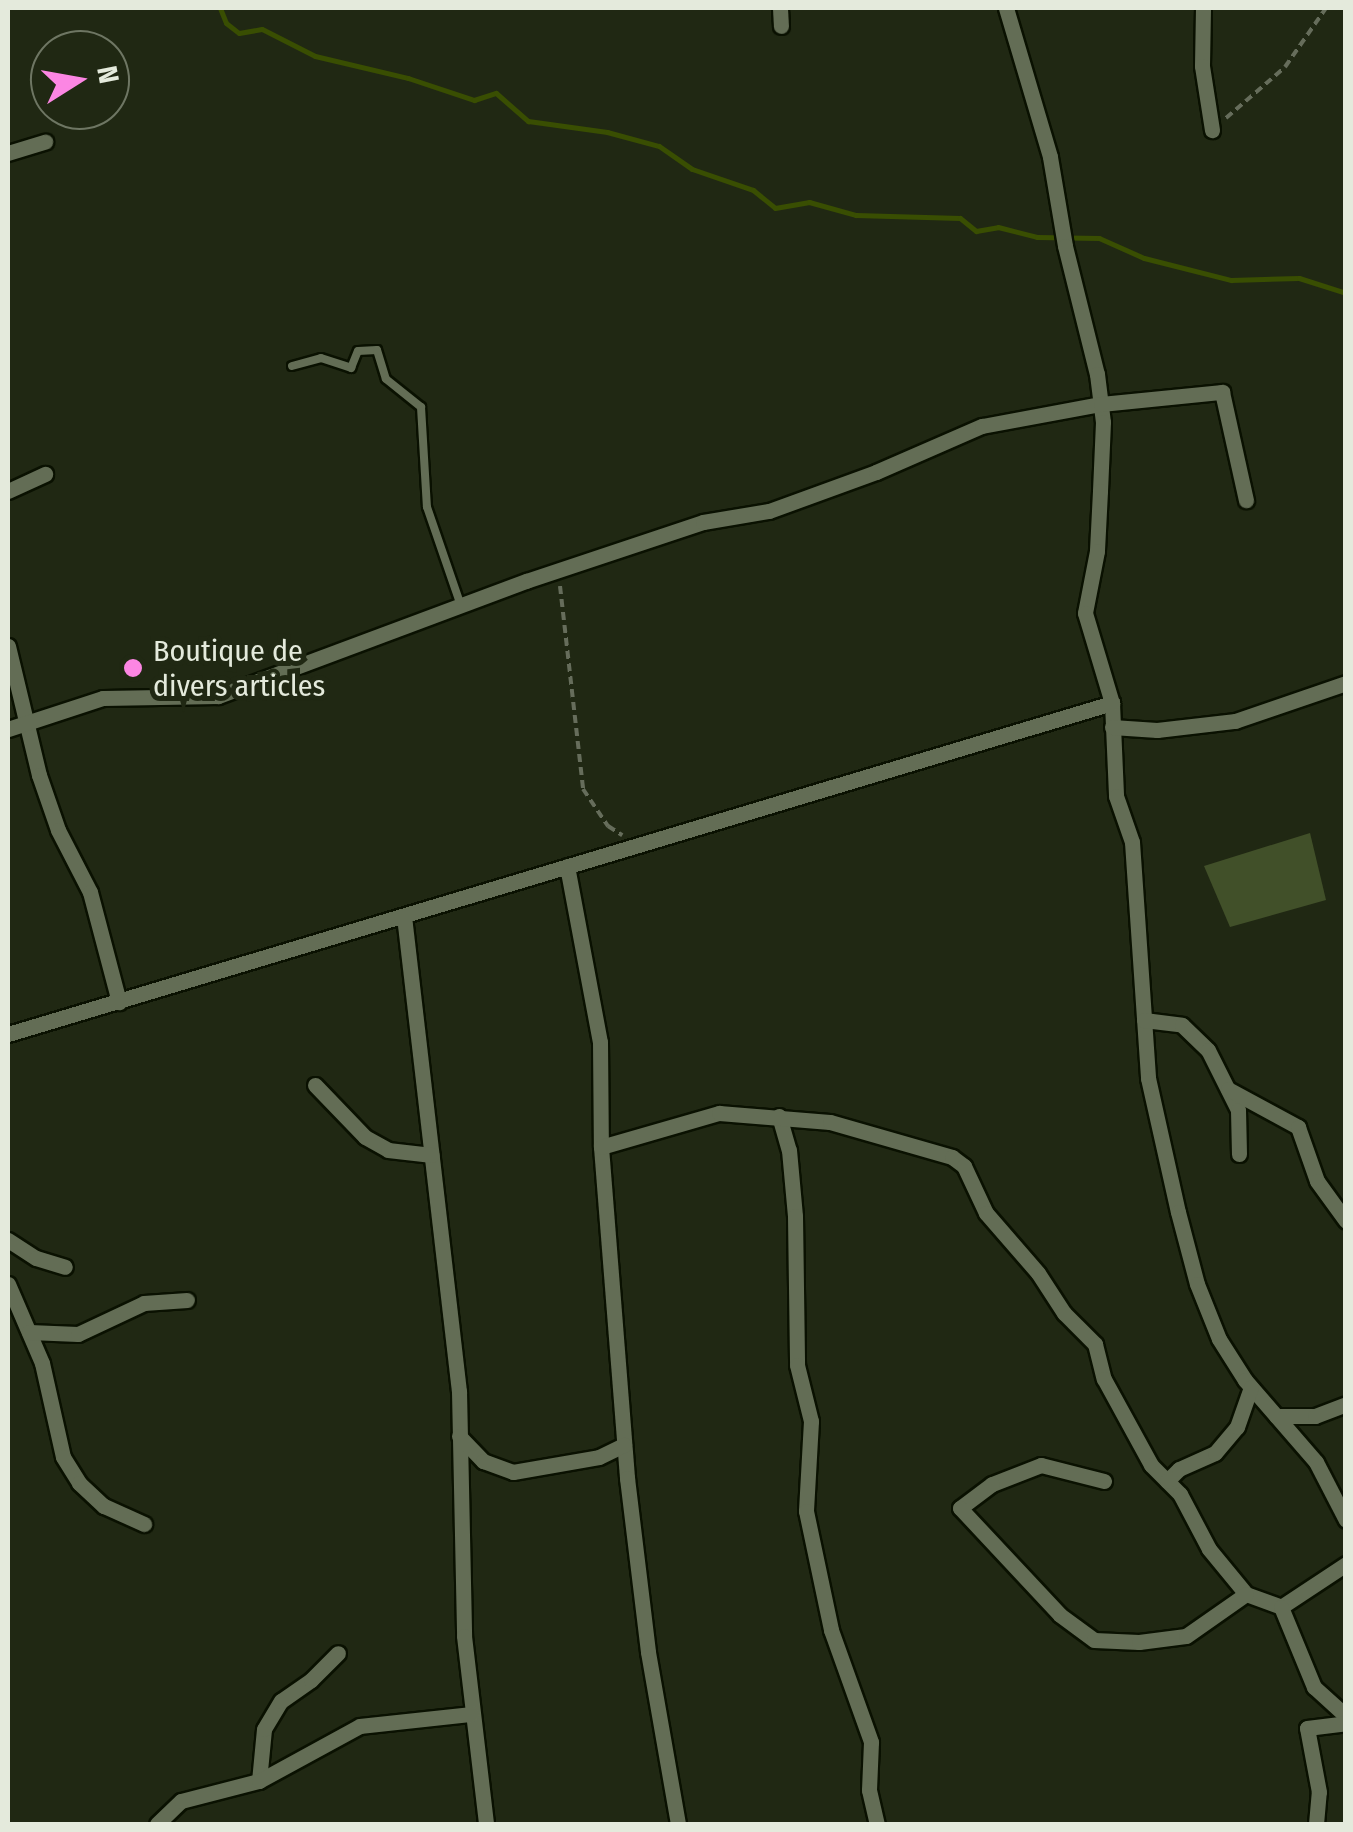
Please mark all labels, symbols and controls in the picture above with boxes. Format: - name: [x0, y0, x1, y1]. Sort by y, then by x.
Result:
- north arrow: [30, 30, 130, 130]
- text: N: [90, 63, 126, 86]
- place label: Boutique de divers articles: [153, 633, 325, 704]
- marker: Boutique de divers articles: [122, 657, 144, 679]

